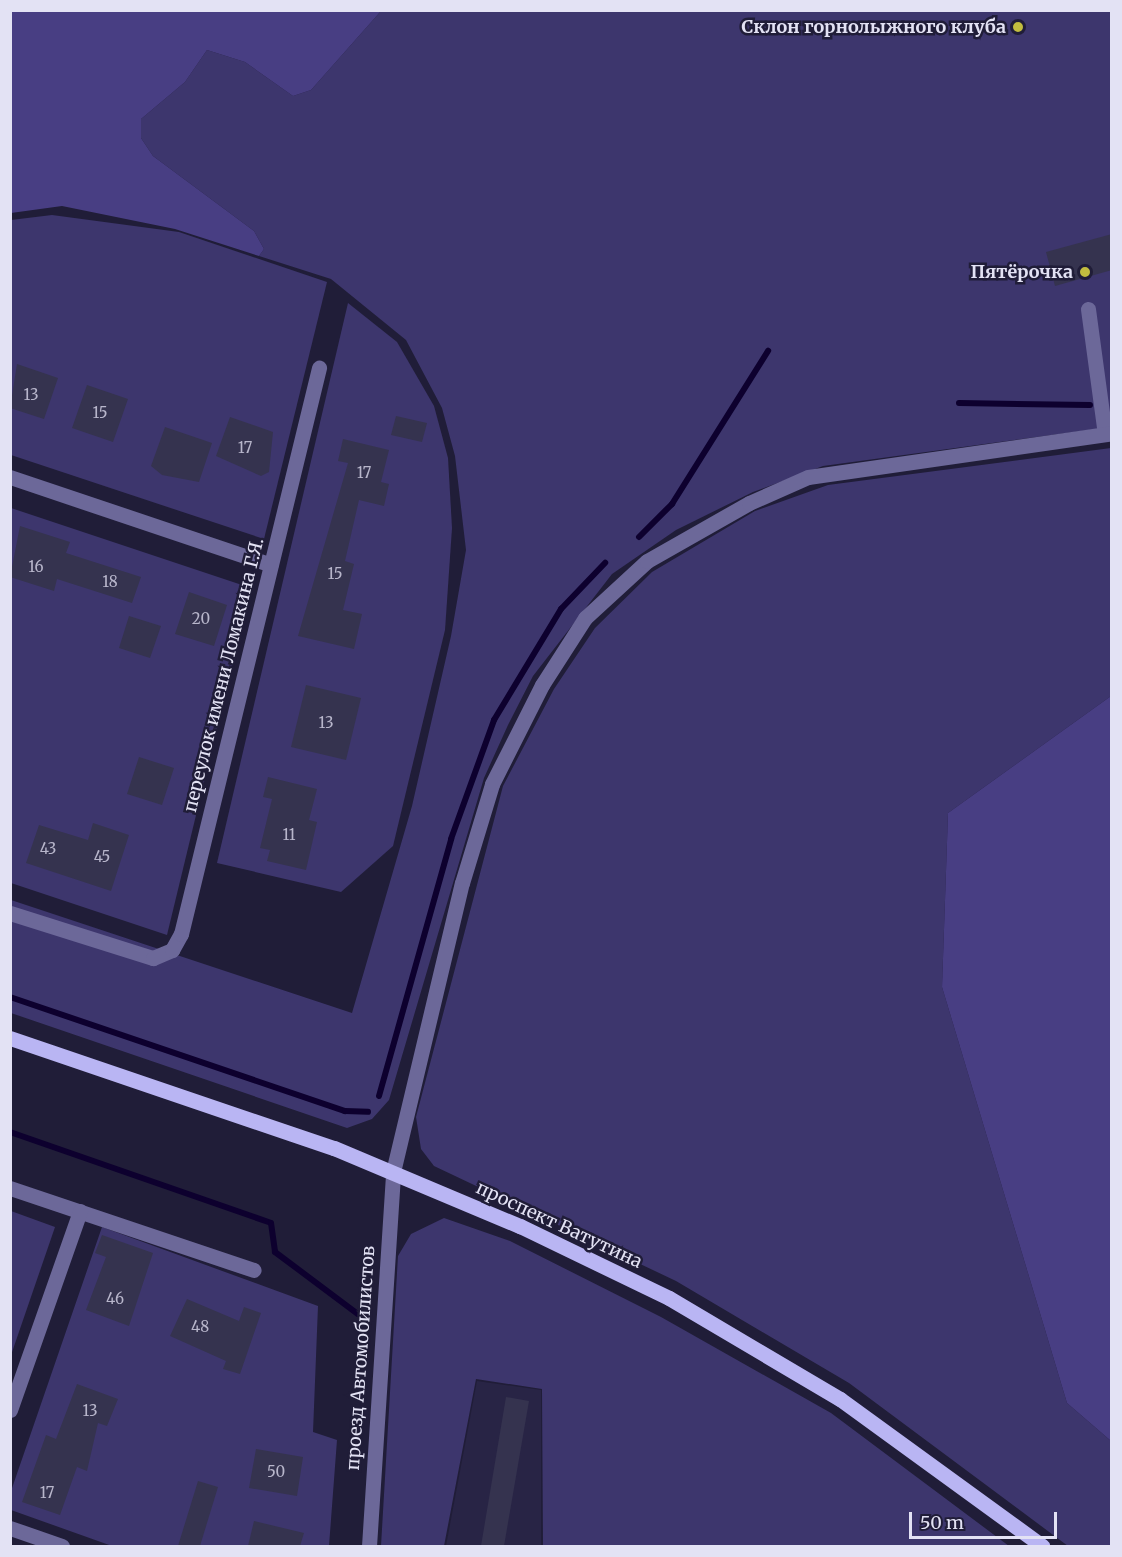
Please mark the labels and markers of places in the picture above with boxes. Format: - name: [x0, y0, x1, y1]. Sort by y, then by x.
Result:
- place label: Склон горнолыжного клуба: [742, 16, 1006, 38]
- marker: Склон горнолыжного клуба: [1011, 20, 1025, 34]
- place label: Пятёрочка: [971, 261, 1073, 283]
- marker: Пятёрочка: [1078, 265, 1092, 279]

